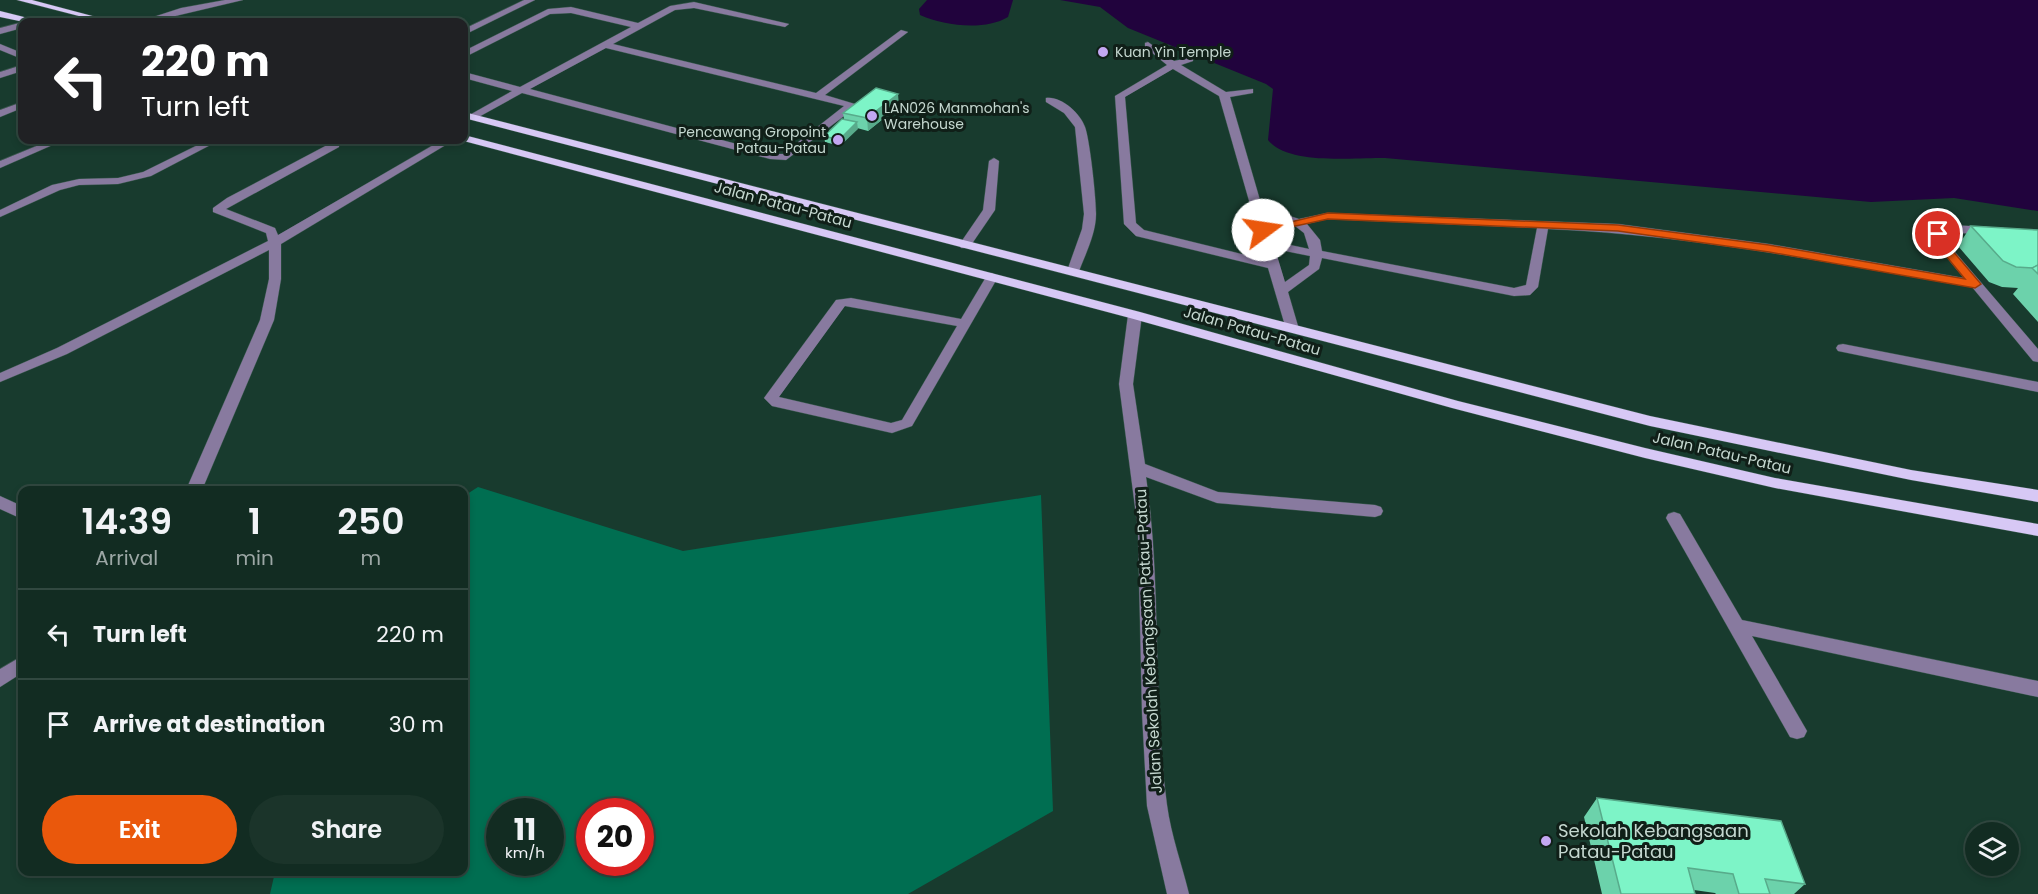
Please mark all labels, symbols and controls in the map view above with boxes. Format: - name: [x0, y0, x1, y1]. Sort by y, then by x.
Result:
- text: 220 m: [141, 32, 270, 91]
- icon: left: [42, 42, 120, 120]
- place label: Kuan Yin Temple: [1115, 42, 1231, 62]
- marker: Kuan Yin Temple: [1096, 45, 1110, 59]
- text: Turn left: [141, 88, 250, 125]
- place label: LAN026 Manmohan's Warehouse: [884, 98, 1030, 134]
- marker: LAN026 Manmohan's Warehouse: [865, 109, 879, 123]
- place label: Pencawang Gropoint Patau-Patau: [678, 122, 826, 158]
- marker: Pencawang Gropoint Patau-Patau: [831, 133, 845, 147]
- street label: Jalan Patau-Patau: [712, 176, 854, 233]
- position arrow: [1231, 198, 1295, 262]
- pin: [1912, 208, 1963, 259]
- icon: arrive: [1921, 217, 1954, 250]
- street label: Jalan Patau-Patau: [1181, 301, 1323, 360]
- street label: Jalan Patau-Patau: [1651, 426, 1794, 479]
- street label: Jalan Sekolah Kebangsaan Patau-Patau: [1130, 488, 1167, 794]
- text: 14:39: [82, 496, 172, 547]
- text: 1: [248, 496, 261, 547]
- text: 250: [337, 496, 404, 547]
- text: Arrival: [95, 544, 158, 572]
- text: min: [235, 544, 274, 572]
- text: m: [361, 544, 381, 572]
- icon: left: [42, 618, 75, 651]
- text: Turn left: [93, 619, 187, 650]
- text: 220 m: [376, 619, 444, 650]
- icon: arrive: [42, 708, 75, 741]
- text: Arrive at destination: [93, 709, 325, 740]
- text: 30 m: [389, 709, 444, 740]
- button: Exit: [42, 795, 237, 864]
- button: Share: [249, 795, 444, 864]
- speed limit sign: 20: [576, 798, 654, 876]
- text: 11: [514, 808, 536, 851]
- place label: Sekolah Kebangsaan Patau-Patau: [1558, 818, 1749, 864]
- map controls: [1965, 822, 2019, 876]
- button: layers: [1965, 822, 2019, 876]
- marker: Sekolah Kebangsaan Patau-Patau: [1539, 834, 1553, 848]
- text: km/h: [505, 842, 545, 863]

